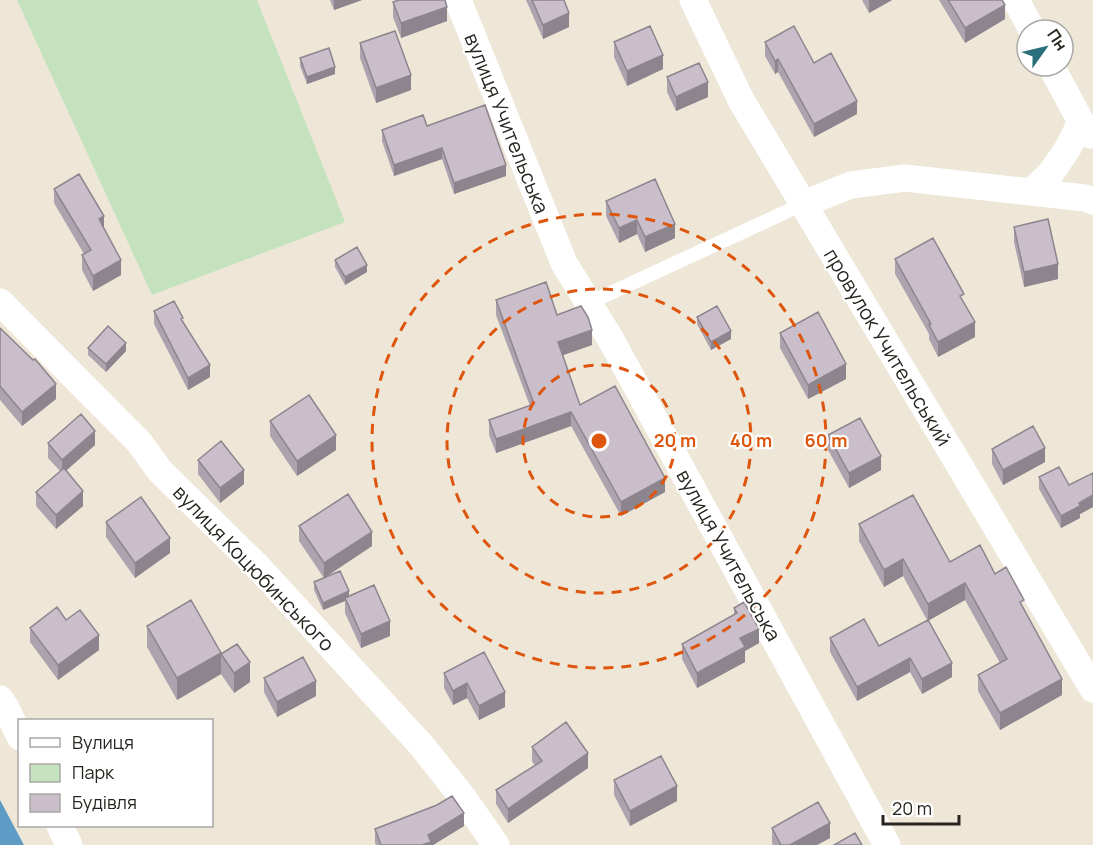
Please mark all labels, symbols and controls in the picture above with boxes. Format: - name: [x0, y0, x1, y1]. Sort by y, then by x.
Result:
- north arrow: [1015, 18, 1075, 78]
- text: Пн: [1042, 25, 1073, 55]
- street label: вулиця Учительська: [458, 29, 556, 217]
- street label: провулок Учительський: [818, 243, 958, 451]
- text: 20 m: [654, 428, 696, 452]
- text: 40 m: [730, 428, 772, 452]
- text: 60 m: [805, 428, 847, 452]
- centre of rings: [589, 431, 609, 451]
- street label: вулиця Учительська: [671, 464, 787, 646]
- street label: вулиця Коцюбинського: [167, 479, 341, 657]
- legend: [18, 719, 213, 827]
- text: Вулиця: [72, 730, 134, 754]
- text: Парк: [72, 760, 115, 784]
- scale bar: [883, 788, 960, 826]
- text: Будівля: [72, 790, 137, 814]
- text: 20 m: [892, 796, 932, 820]

